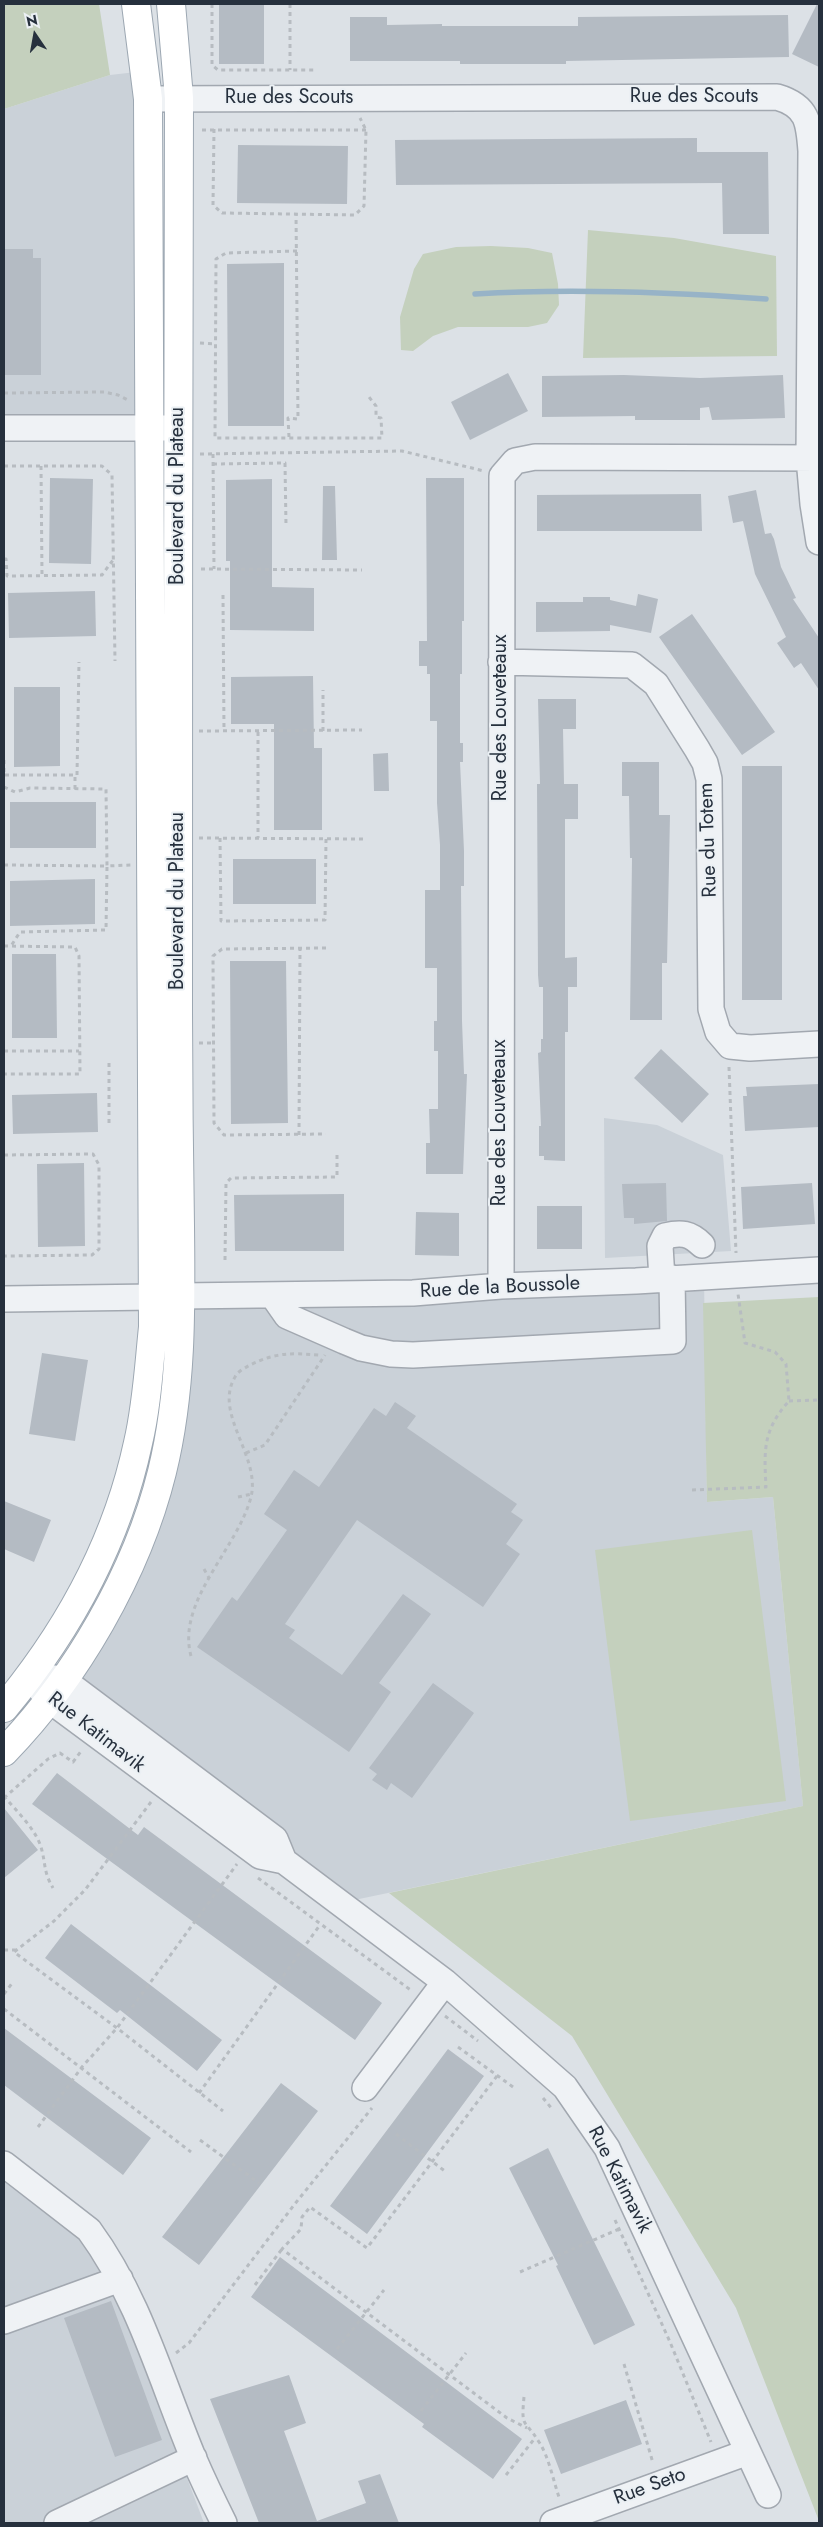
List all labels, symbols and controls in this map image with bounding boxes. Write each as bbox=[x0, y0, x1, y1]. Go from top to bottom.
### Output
text: N bbox=[24, 9, 39, 31]
north arrow bbox=[10, 10, 60, 60]
street label: Rue des Scouts bbox=[630, 85, 758, 109]
street label: Rue des Scouts bbox=[225, 86, 353, 110]
street label: Boulevard du Plateau bbox=[166, 407, 190, 585]
street label: Rue des Louveteaux bbox=[489, 635, 513, 801]
street label: Rue du Totem bbox=[695, 782, 723, 898]
street label: Boulevard du Plateau bbox=[166, 812, 190, 990]
street label: Rue des Louveteaux bbox=[488, 1040, 512, 1206]
street label: Rue de la Boussole bbox=[419, 1272, 581, 1304]
street label: Rue Katimavik bbox=[43, 1688, 149, 1778]
street label: Rue Katimavik bbox=[582, 2122, 656, 2238]
street label: Rue Seto bbox=[611, 2463, 689, 2511]

